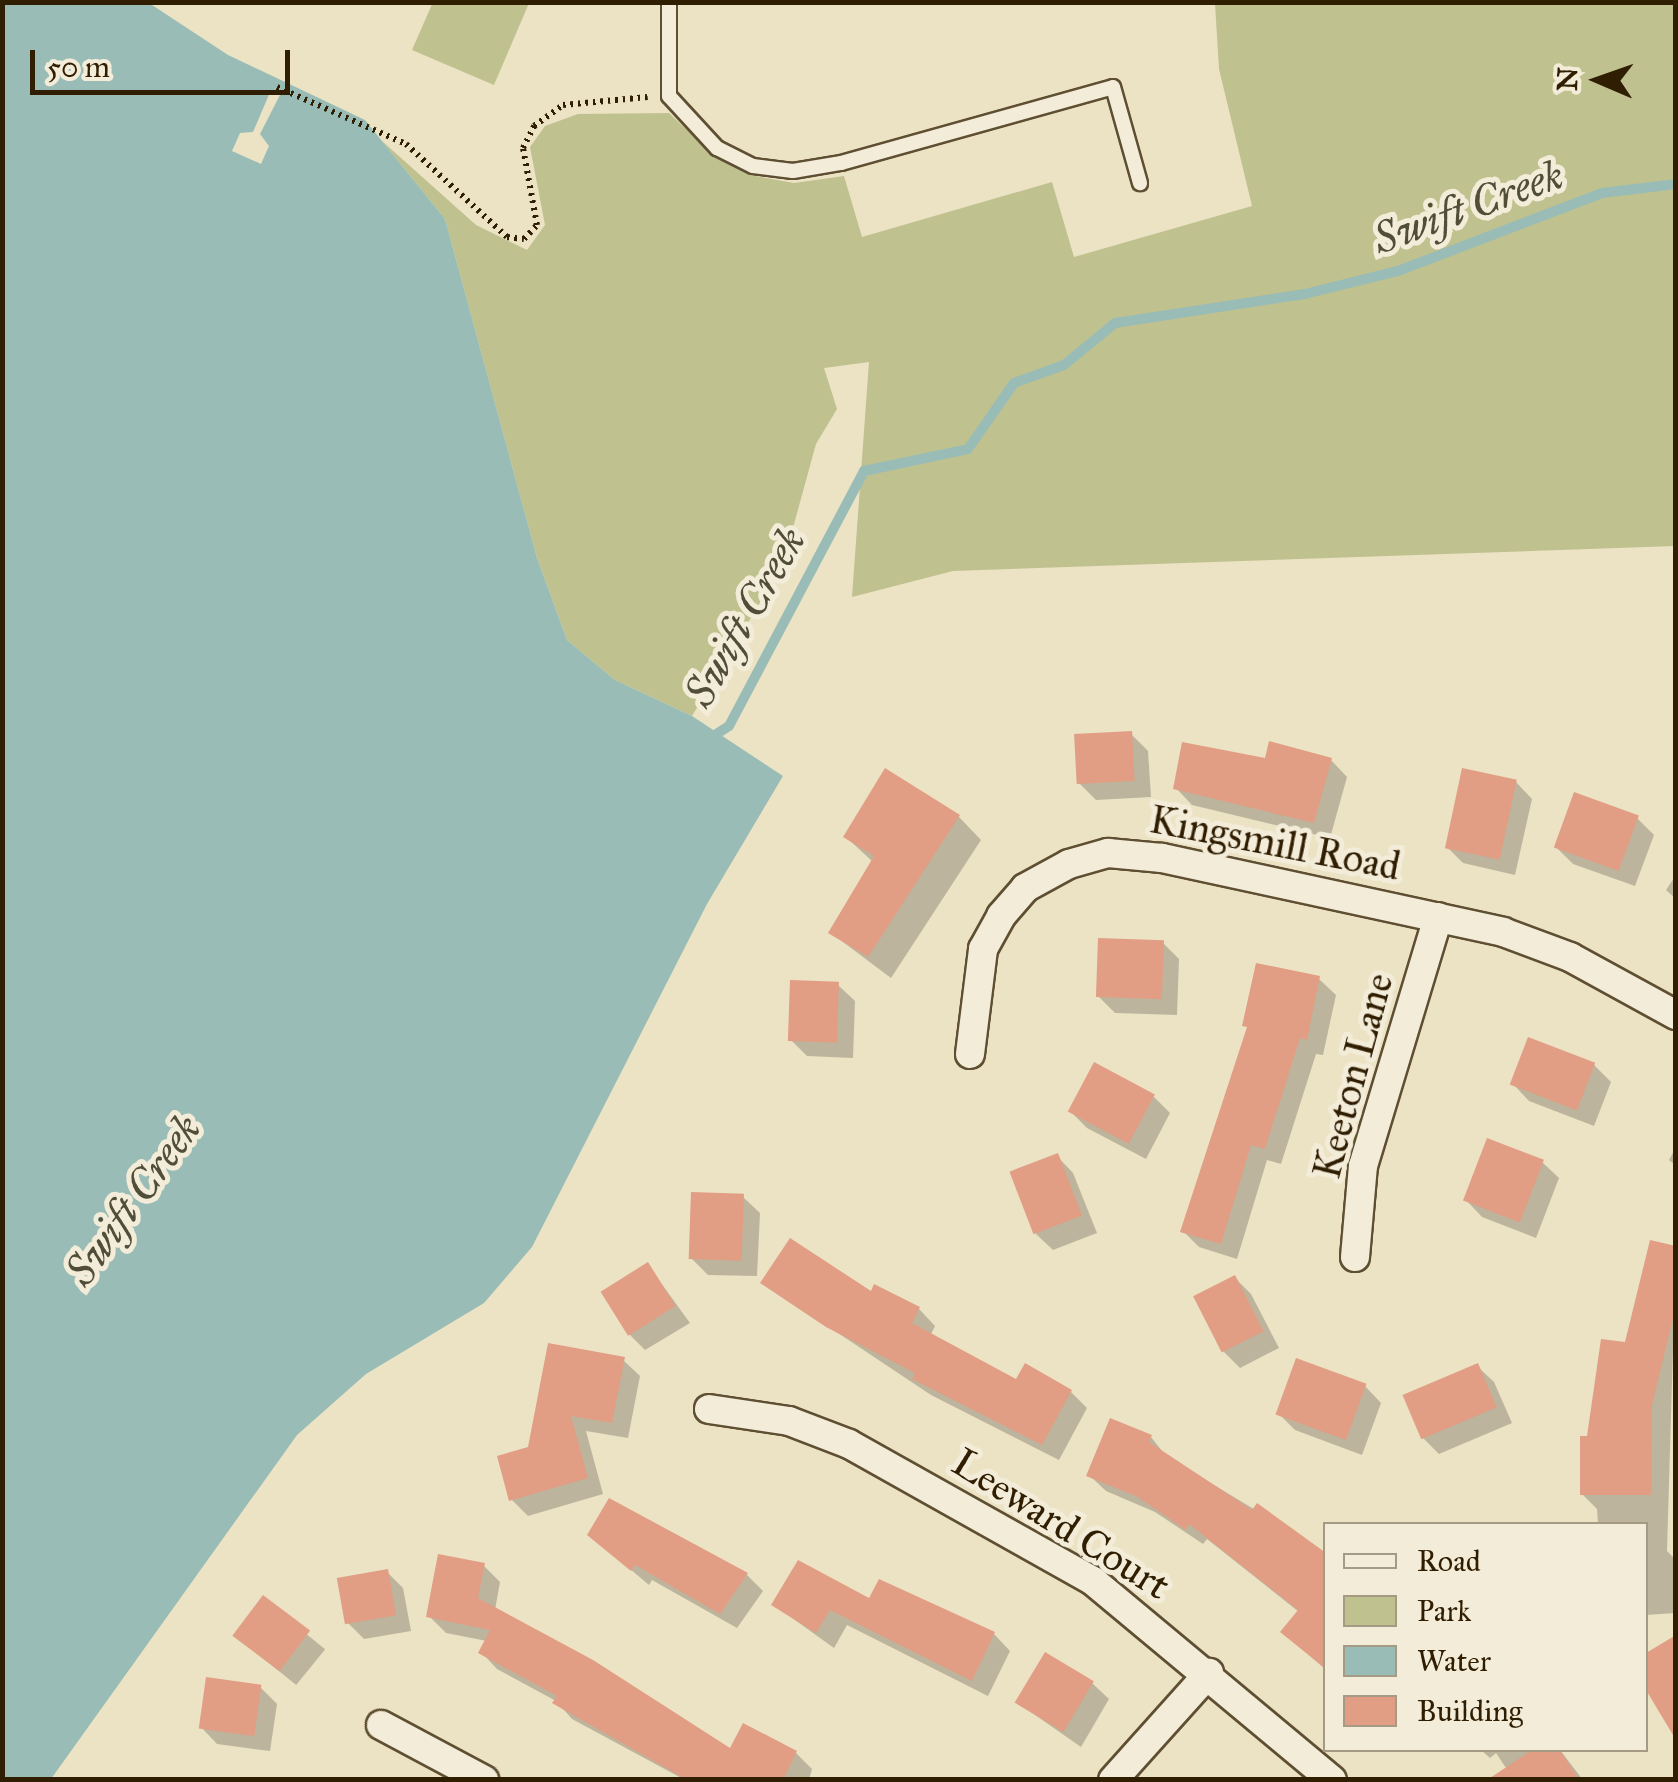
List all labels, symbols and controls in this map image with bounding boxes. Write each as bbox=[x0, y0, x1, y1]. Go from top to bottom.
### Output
scale bar bbox=[35, 30, 295, 92]
north arrow bbox=[1548, 30, 1648, 130]
text: 50 m bbox=[47, 49, 110, 85]
text: N bbox=[1550, 66, 1585, 91]
water label: Swift Creek bbox=[1366, 149, 1570, 265]
water label: Swift Creek bbox=[674, 518, 816, 716]
street label: Kingsmill Road bbox=[1146, 795, 1404, 891]
street label: Keeton Lane bbox=[1303, 968, 1403, 1184]
water label: Swift Creek bbox=[54, 1105, 212, 1295]
street label: Leeward Court bbox=[943, 1438, 1179, 1610]
legend bbox=[1323, 1522, 1648, 1752]
text: Road bbox=[1417, 1543, 1481, 1579]
text: Park bbox=[1417, 1593, 1471, 1629]
text: Water bbox=[1417, 1643, 1491, 1679]
text: Building bbox=[1417, 1693, 1523, 1729]

